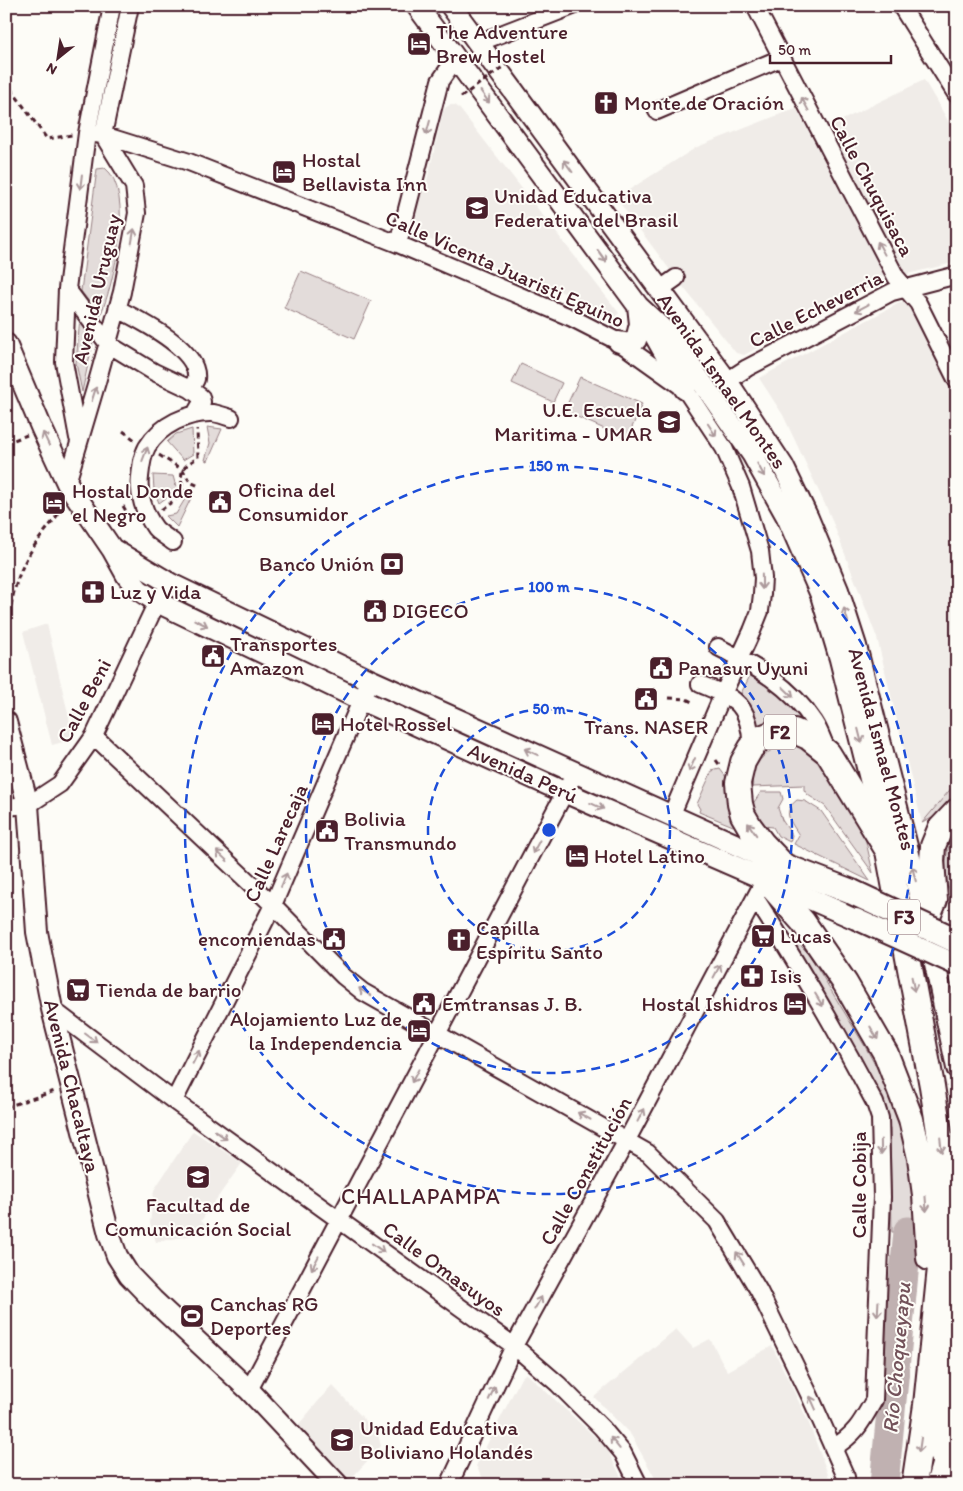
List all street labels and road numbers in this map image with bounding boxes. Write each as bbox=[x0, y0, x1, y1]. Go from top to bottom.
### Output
street label: Calle Chuquisaca bbox=[825, 111, 920, 261]
street label: Calle Vicenta Juaristi Eguino bbox=[382, 204, 629, 333]
street label: Avenida Uruguay bbox=[67, 211, 126, 366]
street label: Calle Echeverria bbox=[745, 264, 887, 353]
street label: Avenida Ismael Montes bbox=[652, 288, 792, 473]
street label: Avenida Ismael Montes bbox=[843, 645, 922, 853]
street label: Calle Beni bbox=[51, 654, 116, 747]
road number: F2 bbox=[764, 714, 796, 750]
street label: Avenida Perú bbox=[464, 737, 582, 808]
street label: Calle Larecaja bbox=[238, 780, 313, 906]
road number: F3 bbox=[888, 900, 920, 934]
street label: Avenida Chacaltaya bbox=[39, 997, 106, 1175]
street label: Calle Constitución bbox=[534, 1092, 637, 1249]
street label: Calle Cobija bbox=[846, 1131, 871, 1239]
street label: Calle Omasuyos bbox=[378, 1216, 511, 1322]

